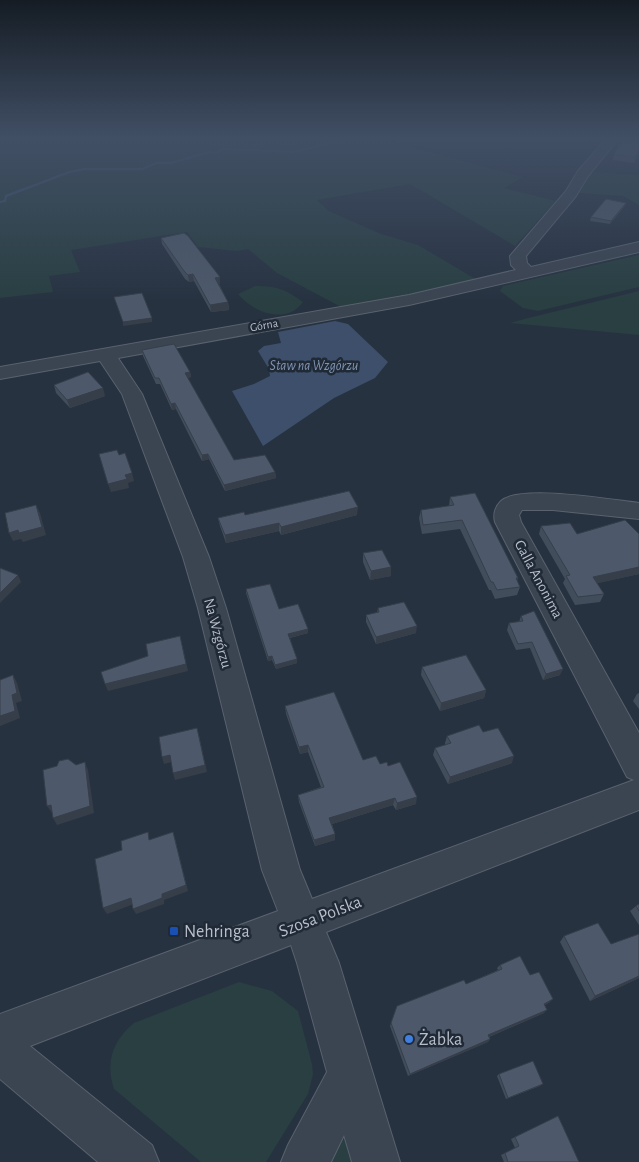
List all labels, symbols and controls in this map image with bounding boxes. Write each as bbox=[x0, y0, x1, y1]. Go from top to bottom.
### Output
street label: Górna bbox=[249, 317, 279, 333]
water label: Staw na Wzgórzu bbox=[270, 359, 358, 373]
street label: Galla Anonima bbox=[512, 538, 565, 621]
street label: Na Wzgórzu bbox=[201, 597, 234, 670]
street label: Szosa Polska bbox=[276, 893, 364, 941]
place label: Nehringa bbox=[184, 923, 250, 941]
marker: Nehringa bbox=[168, 925, 180, 937]
place label: Żabka bbox=[419, 1029, 462, 1049]
marker: Żabka bbox=[403, 1033, 415, 1045]

